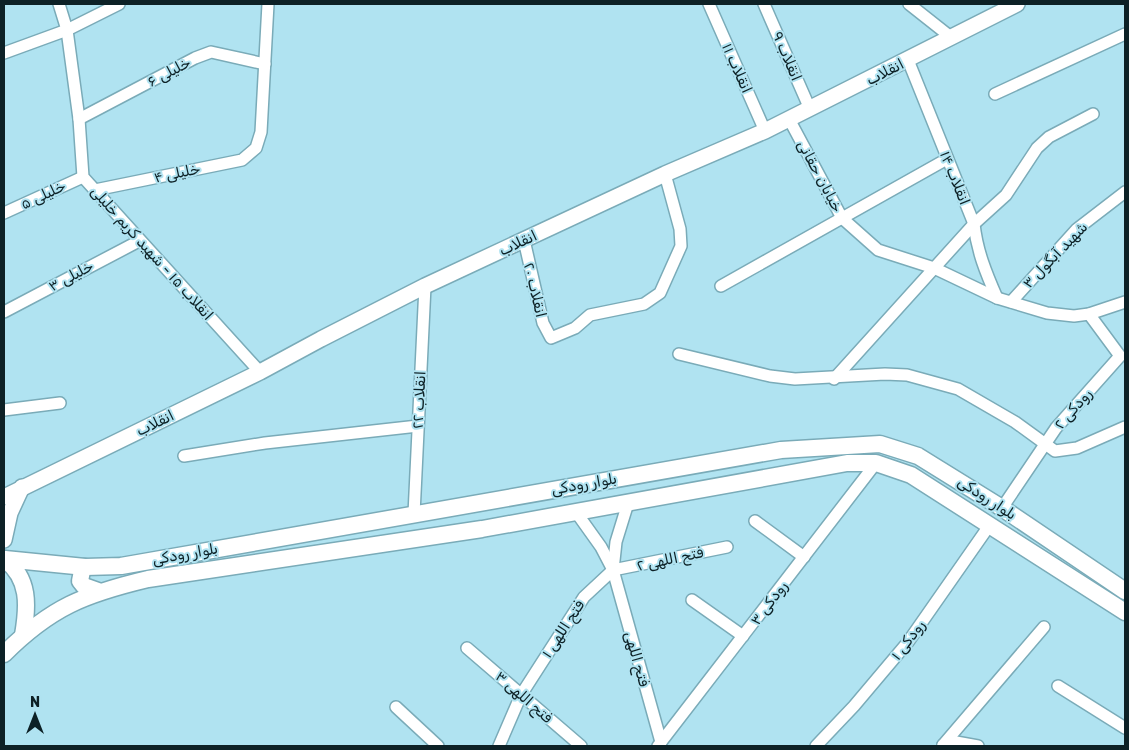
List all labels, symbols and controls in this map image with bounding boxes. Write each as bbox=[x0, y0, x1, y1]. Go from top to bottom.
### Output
street label: انقلاب ۹ bbox=[769, 28, 805, 84]
street label: انقلاب ۱۱ bbox=[718, 40, 756, 96]
street label: خلیلی ۶ bbox=[144, 53, 194, 91]
street label: انقلاب bbox=[863, 55, 907, 89]
street label: خیابان حقانی bbox=[793, 137, 847, 215]
street label: انقلاب ۱۴ bbox=[936, 148, 974, 208]
street label: خلیلی ۴ bbox=[152, 159, 202, 187]
street label: خلیلی ۵ bbox=[18, 177, 68, 213]
street label: انقلاب ۱۵ - شهید کریم خلیلی bbox=[86, 182, 217, 325]
street label: شهید آبگول ۳ bbox=[1019, 218, 1091, 292]
street label: انقلاب bbox=[496, 226, 540, 260]
street label: خلیلی ۳ bbox=[46, 257, 96, 295]
street label: انقلاب ۲۰ bbox=[520, 261, 550, 319]
street label: انقلاب ۲۲ bbox=[408, 370, 430, 430]
street label: رودکی ۲ bbox=[1050, 385, 1096, 434]
street label: انقلاب bbox=[133, 406, 177, 440]
street label: بلوار رودکی bbox=[550, 469, 618, 500]
street label: بلوار رودکی bbox=[954, 472, 1020, 524]
street label: بلوار رودکی bbox=[151, 539, 219, 570]
street label: فتح اللهی ۲ bbox=[635, 543, 705, 577]
street label: رودکی ۳ bbox=[747, 577, 792, 629]
street label: فتح اللهی ۱ bbox=[538, 597, 590, 662]
street label: رودکی ۱ bbox=[887, 616, 930, 664]
street label: فتح اللهی bbox=[619, 629, 653, 689]
street label: فتح اللهی ۳ bbox=[490, 667, 556, 728]
north arrow bbox=[10, 690, 60, 740]
text: N bbox=[30, 694, 40, 711]

